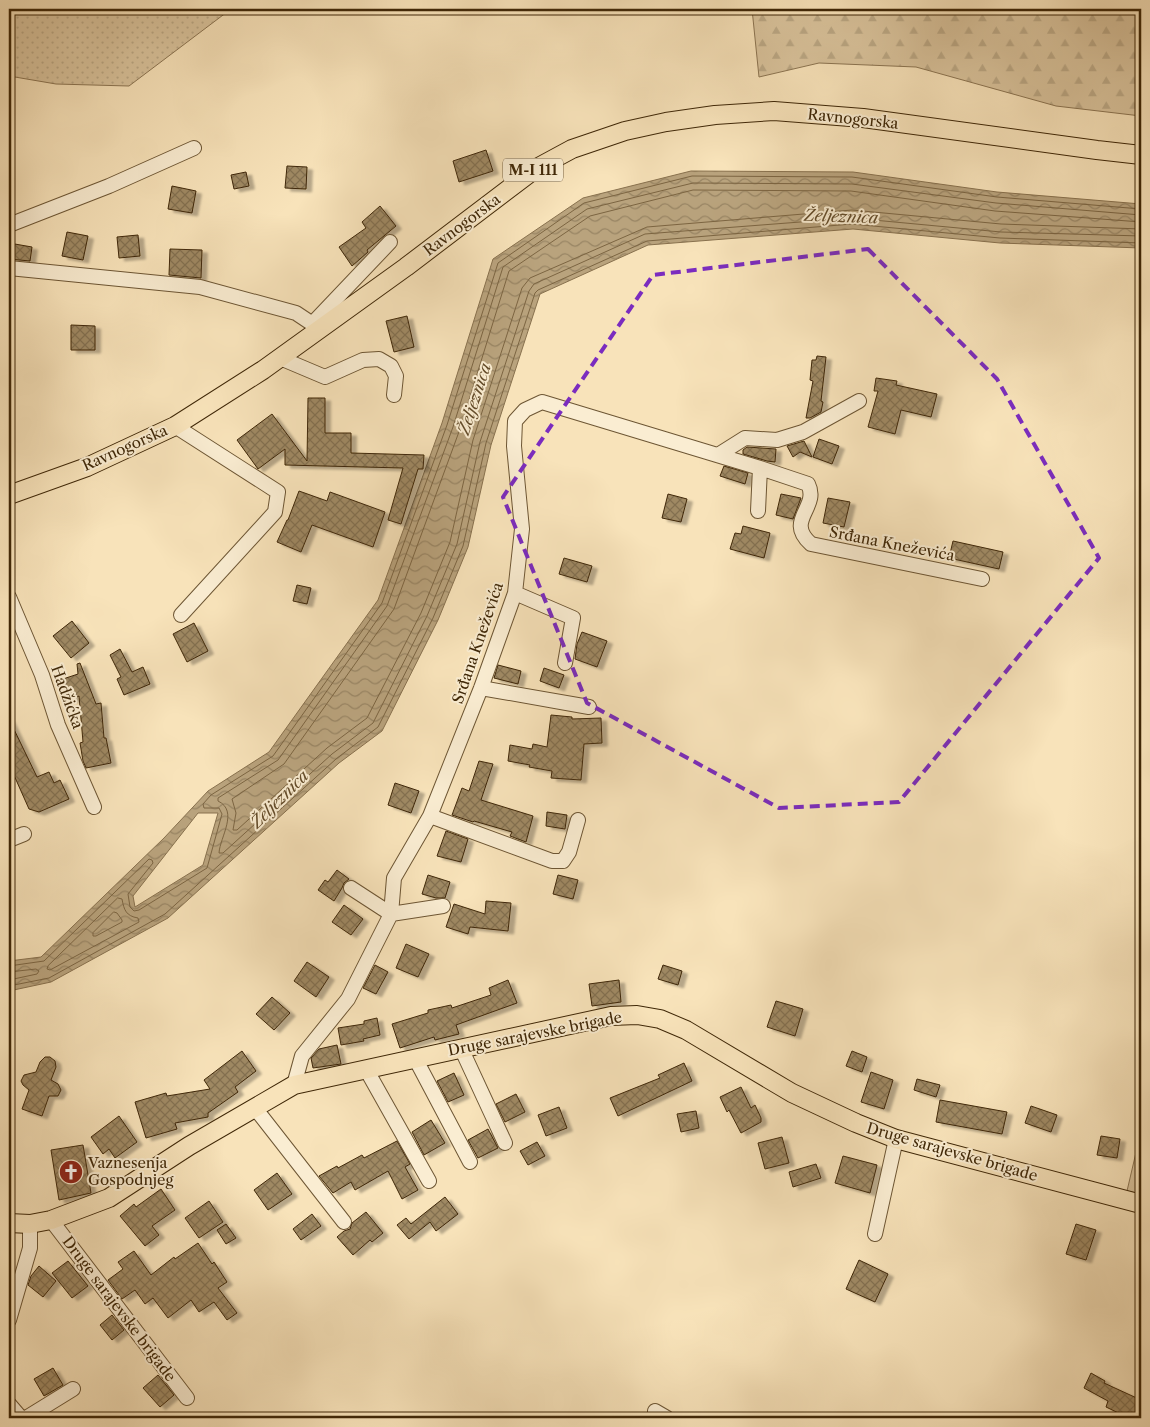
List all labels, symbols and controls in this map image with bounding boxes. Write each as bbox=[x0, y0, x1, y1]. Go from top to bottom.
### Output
street label: Ravnogorska bbox=[807, 104, 900, 133]
road number: M-I 111 bbox=[503, 158, 563, 182]
street label: Ravnogorska bbox=[420, 189, 504, 260]
water label: Željeznica bbox=[802, 205, 879, 227]
water label: Željeznica bbox=[453, 360, 495, 438]
street label: Ravnogorska bbox=[79, 420, 170, 475]
street label: Srđana Kneževića bbox=[828, 522, 956, 565]
street label: Srđana Kneževića bbox=[448, 580, 507, 706]
street label: Hadžićka bbox=[47, 662, 88, 731]
water label: Željeznica bbox=[245, 765, 313, 833]
street label: Druge sarajevske brigade bbox=[446, 1007, 624, 1060]
street label: Druge sarajevske brigade bbox=[864, 1118, 1040, 1185]
place label: Vaznesenja Gospodnjeg bbox=[87, 1153, 173, 1189]
church icon: Vaznesenja Gospodnjeg bbox=[58, 1159, 84, 1185]
street label: Druge sarajevske brigade bbox=[59, 1232, 180, 1385]

